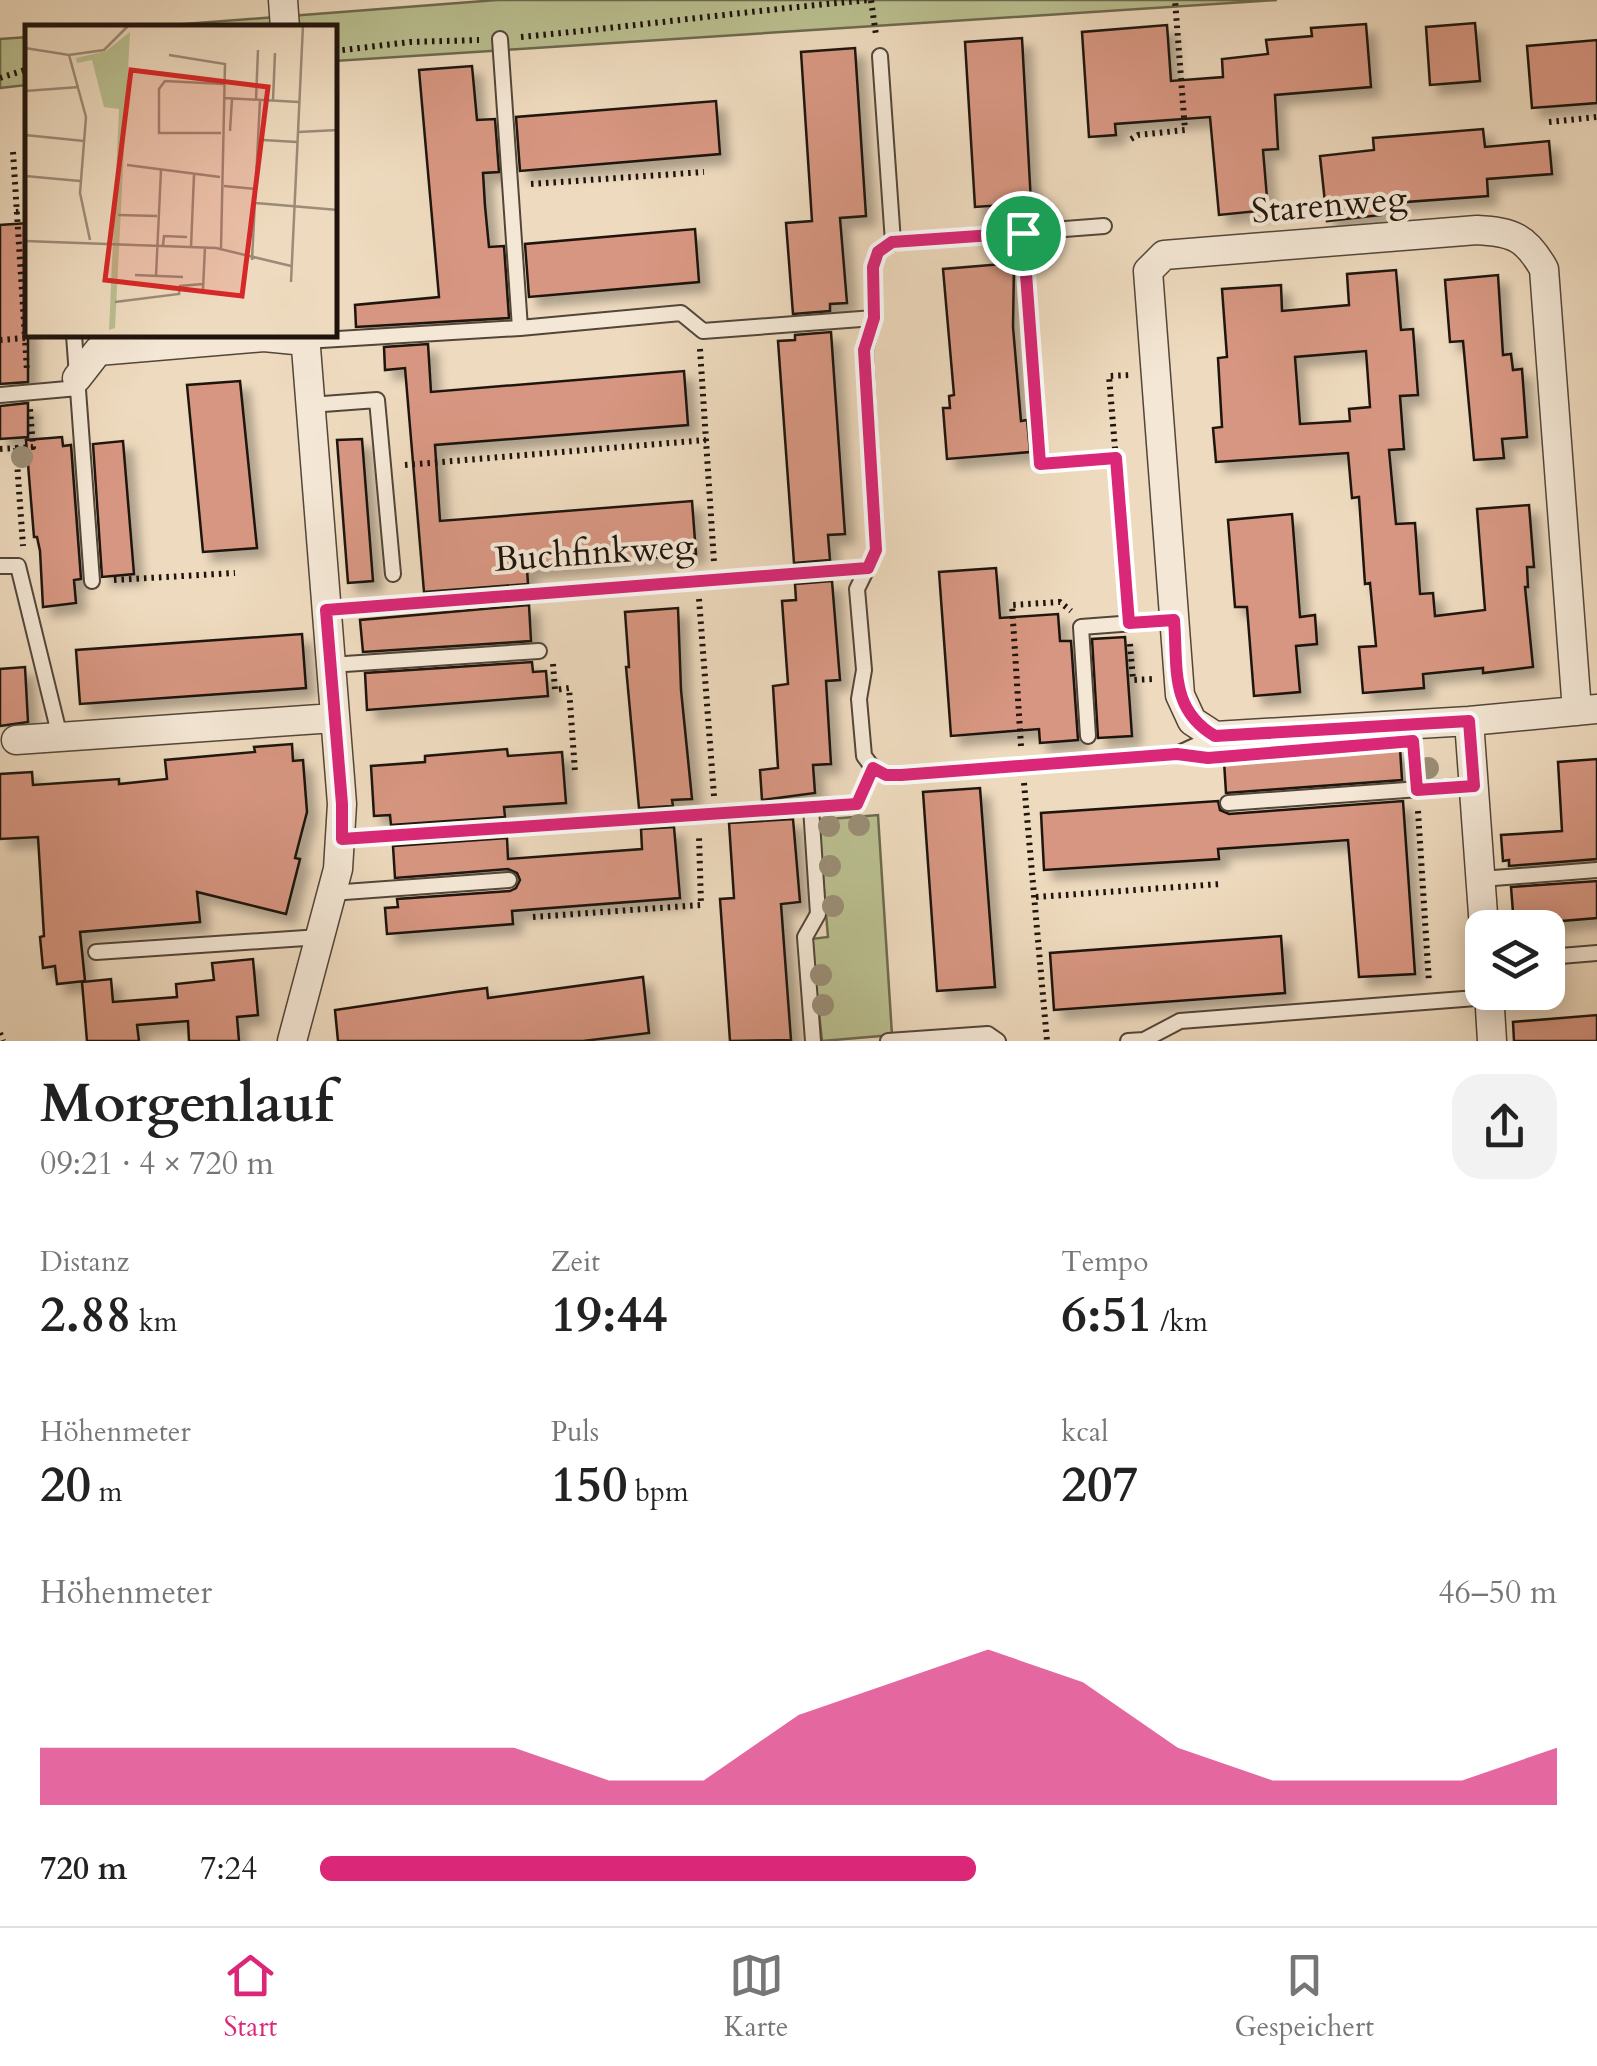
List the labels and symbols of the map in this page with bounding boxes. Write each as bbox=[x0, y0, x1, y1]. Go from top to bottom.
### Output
inset map bbox=[25, 25, 338, 338]
street label: Starenweg bbox=[1249, 174, 1409, 236]
pin bbox=[981, 191, 1066, 276]
street label: Buchfinkweg bbox=[493, 522, 696, 584]

